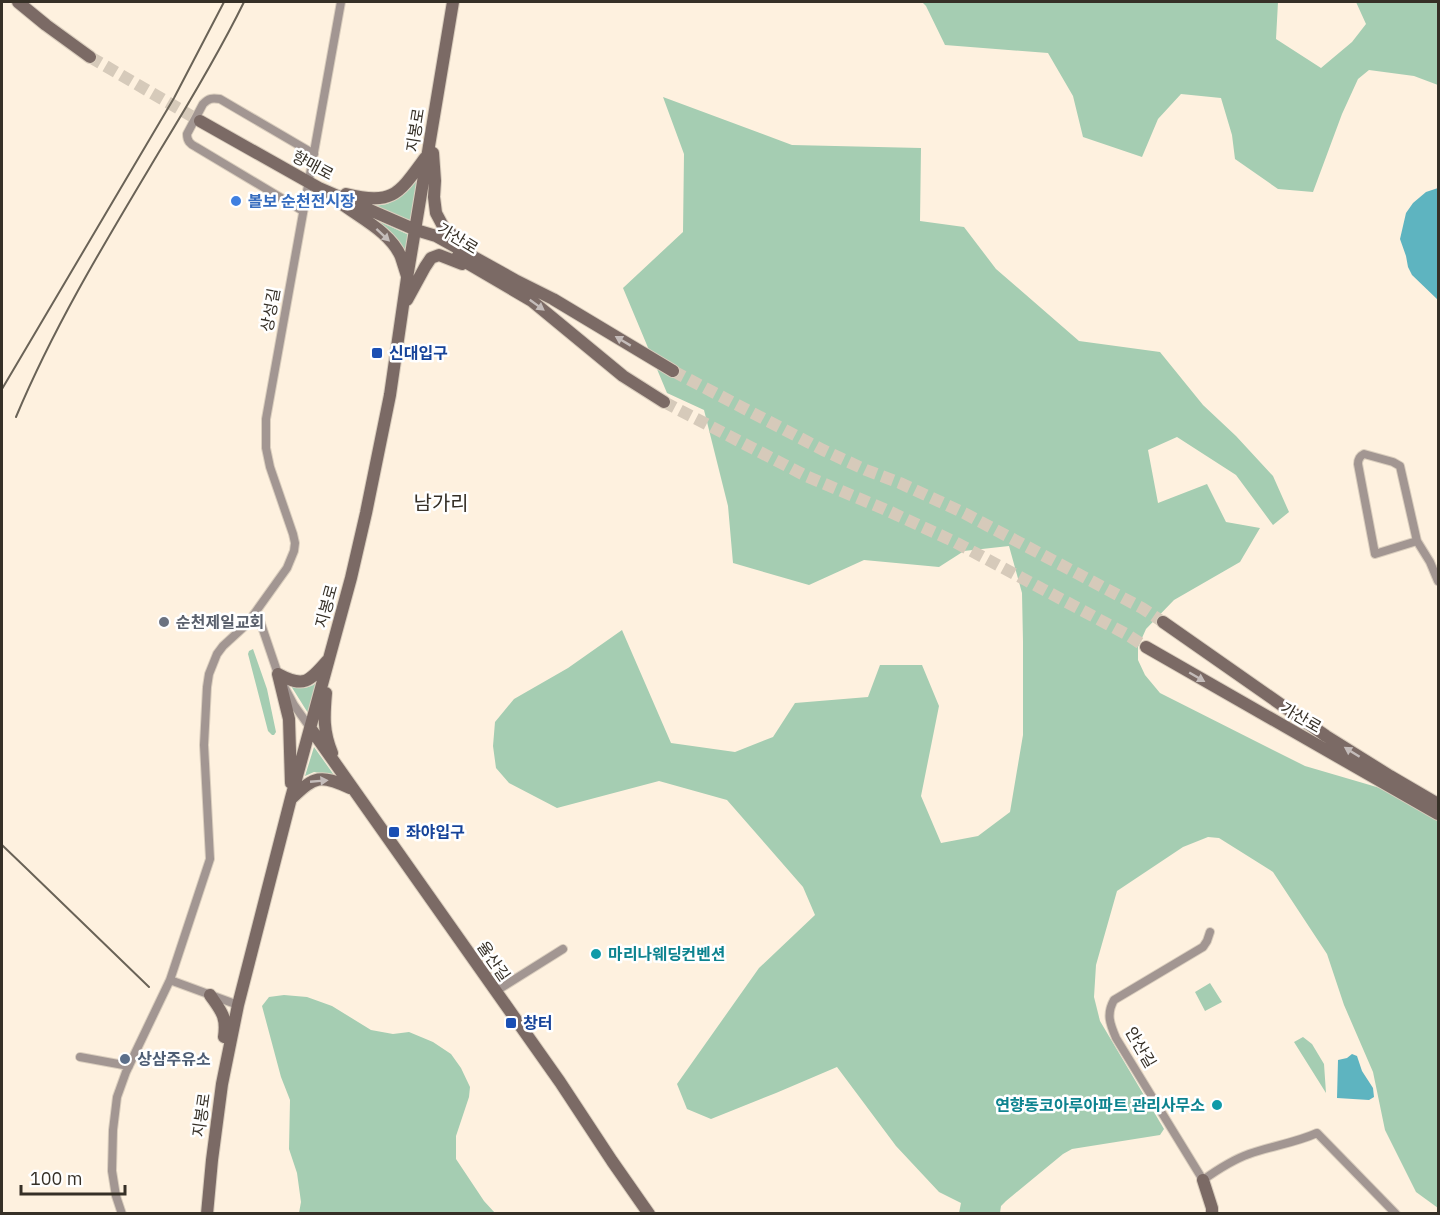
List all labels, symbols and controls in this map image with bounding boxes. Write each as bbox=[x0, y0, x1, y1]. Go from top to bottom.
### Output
street label: 지봉로 bbox=[402, 106, 428, 153]
street label: 향매로 bbox=[289, 146, 337, 184]
place label: 볼보 순천전시장 bbox=[248, 191, 355, 211]
marker: 볼보 순천전시장 bbox=[229, 194, 243, 208]
street label: 가산로 bbox=[434, 218, 482, 258]
one-way arrow bbox=[375, 228, 390, 241]
street label: 상성길 bbox=[256, 287, 284, 333]
one-way arrow bbox=[528, 299, 544, 311]
one-way arrow bbox=[615, 336, 631, 347]
place label: 신대입구 bbox=[389, 343, 448, 363]
marker: 신대입구 bbox=[370, 346, 384, 360]
district label: 남가리 bbox=[413, 489, 469, 516]
street label: 지봉로 bbox=[311, 582, 341, 630]
place label: 순천제일교회 bbox=[176, 612, 264, 632]
marker: 순천제일교회 bbox=[157, 615, 171, 629]
one-way arrow bbox=[1189, 672, 1206, 682]
street label: 가산로 bbox=[1277, 697, 1325, 737]
one-way arrow bbox=[1344, 747, 1360, 758]
one-way arrow bbox=[309, 776, 328, 786]
place label: 좌야입구 bbox=[406, 822, 465, 842]
marker: 좌야입구 bbox=[387, 825, 401, 839]
street label: 율산길 bbox=[473, 937, 515, 985]
place label: 마리나웨딩컨벤션 bbox=[608, 944, 726, 964]
marker: 마리나웨딩컨벤션 bbox=[589, 947, 603, 961]
place label: 창터 bbox=[523, 1013, 552, 1033]
marker: 창터 bbox=[504, 1016, 518, 1030]
street label: 안산길 bbox=[1121, 1023, 1161, 1071]
place label: 상삼주유소 bbox=[137, 1049, 211, 1069]
marker: 상삼주유소 bbox=[118, 1052, 132, 1066]
street label: 지봉로 bbox=[188, 1091, 214, 1138]
place label: 연향동코아루아파트 관리사무소 bbox=[995, 1095, 1205, 1115]
marker: 연향동코아루아파트 관리사무소 bbox=[1210, 1098, 1224, 1112]
scale bar bbox=[21, 1158, 124, 1196]
text: 100 m bbox=[30, 1167, 82, 1190]

